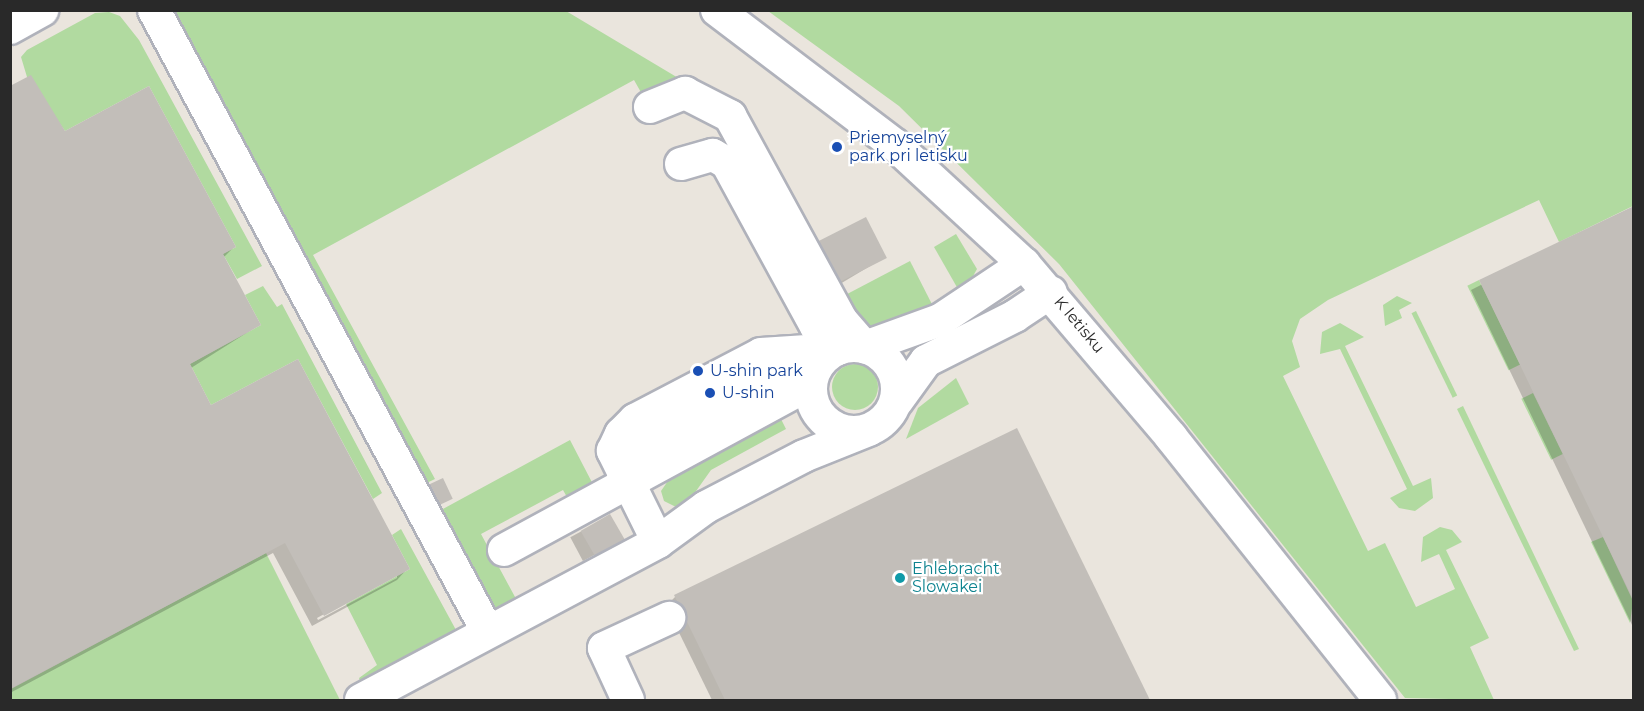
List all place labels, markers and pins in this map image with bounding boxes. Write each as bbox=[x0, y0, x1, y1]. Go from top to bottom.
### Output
place label: Priemyselný park pri letisku bbox=[849, 128, 968, 166]
marker: Priemyselný park pri letisku bbox=[830, 140, 844, 154]
place label: U-shin park bbox=[710, 361, 803, 381]
marker: U-shin park bbox=[691, 364, 705, 378]
place label: U-shin bbox=[722, 383, 775, 403]
marker: U-shin bbox=[703, 386, 717, 400]
place label: Ehlebracht Slowakei bbox=[912, 559, 1000, 597]
marker: Ehlebracht Slowakei bbox=[893, 571, 907, 585]

